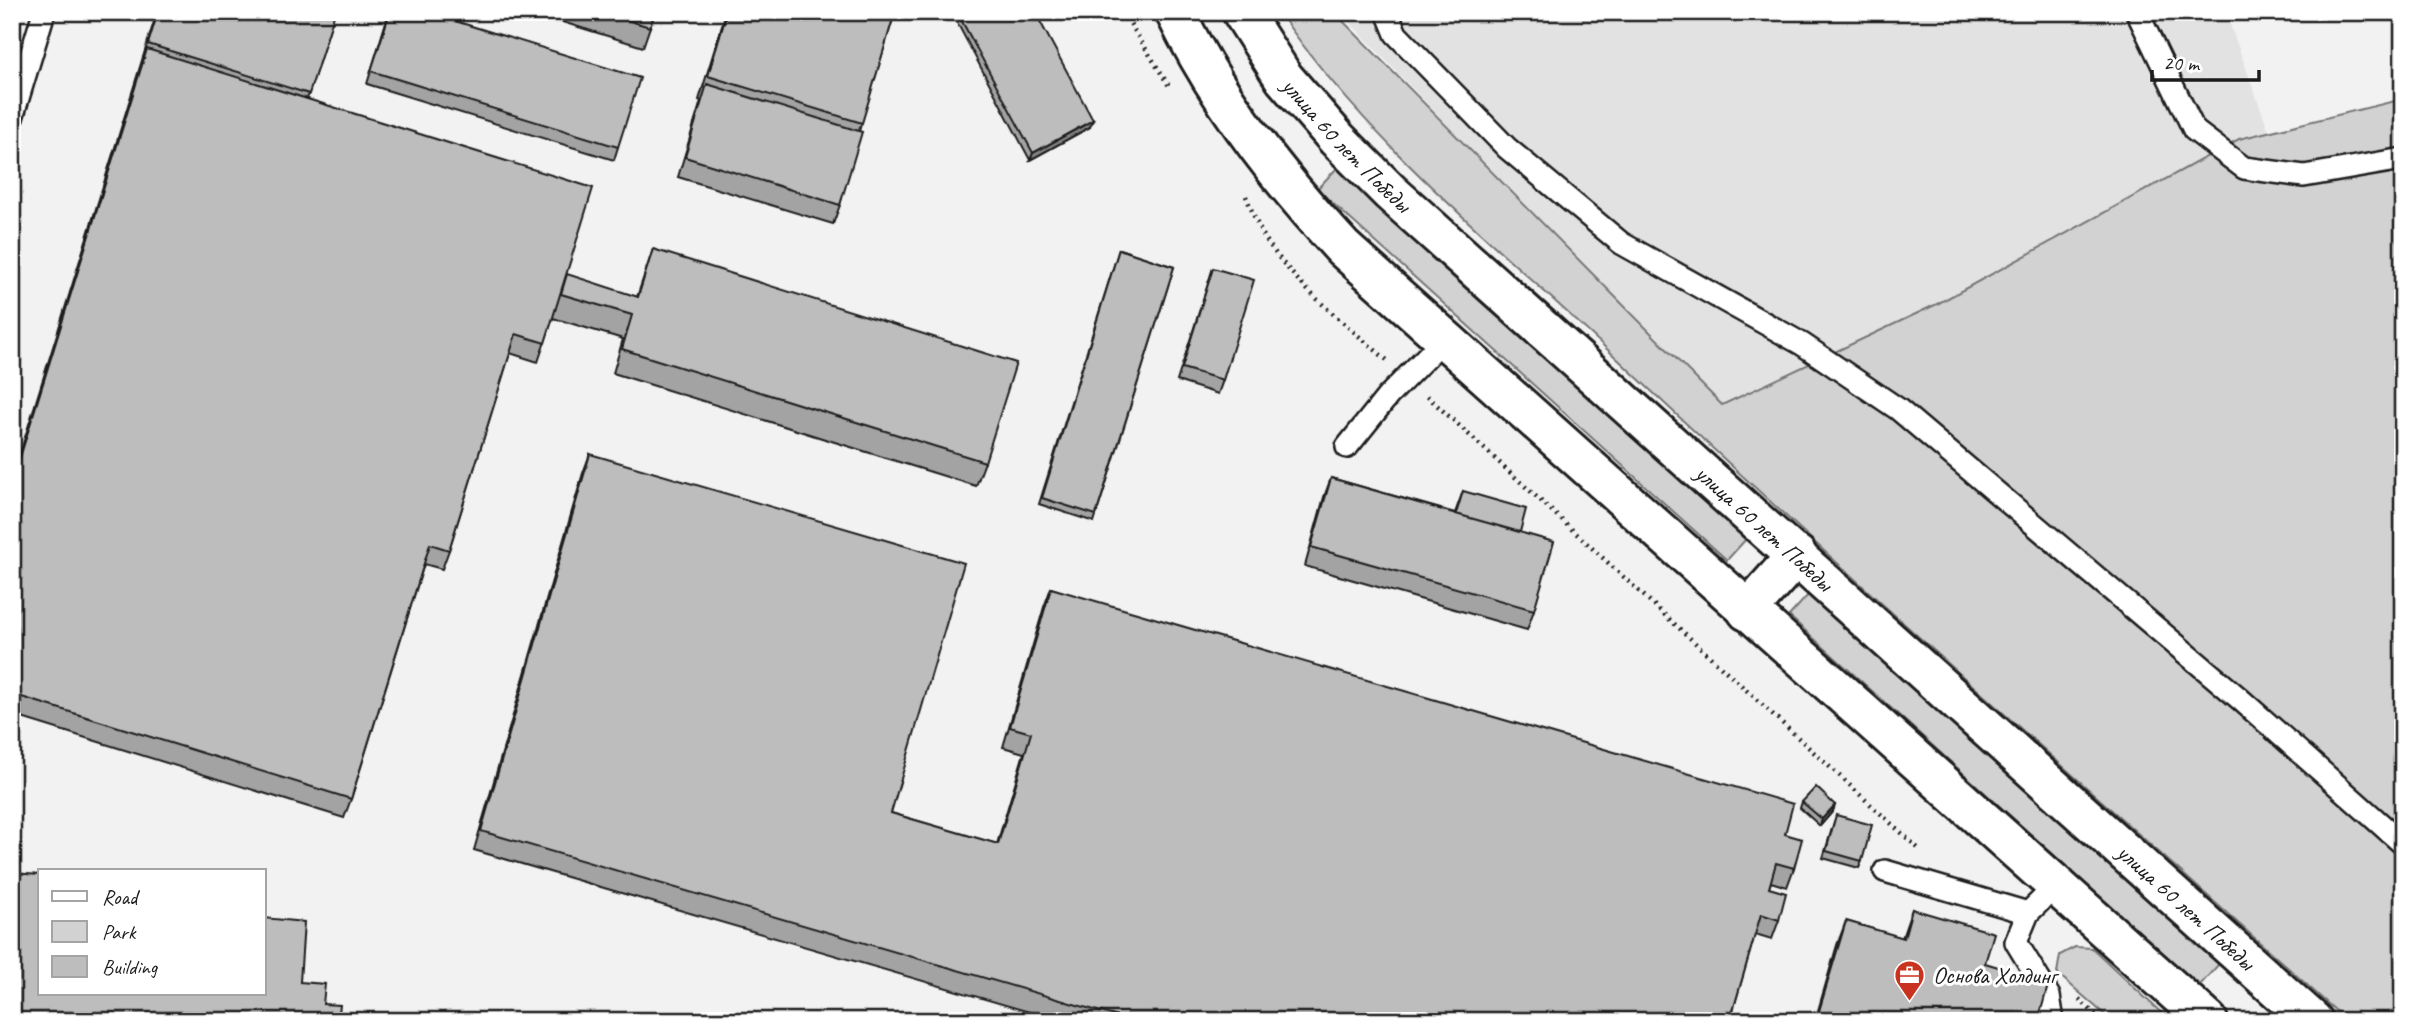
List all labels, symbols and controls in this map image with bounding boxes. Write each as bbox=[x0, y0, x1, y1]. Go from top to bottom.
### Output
scale bar bbox=[2152, 38, 2259, 82]
text: 20 m bbox=[2163, 50, 2201, 76]
street label: улица 60 лет Победы bbox=[1274, 70, 1419, 220]
street label: улица 60 лет Победы bbox=[1688, 457, 1841, 599]
street label: улица 60 лет Победы bbox=[2109, 836, 2263, 978]
legend bbox=[38, 869, 266, 995]
text: Road bbox=[102, 884, 141, 910]
text: Park bbox=[102, 919, 137, 945]
text: Building bbox=[102, 954, 159, 980]
office icon: Основа Холдинг bbox=[1893, 958, 1927, 1002]
place label: Основа Холдинг bbox=[1933, 960, 2060, 990]

